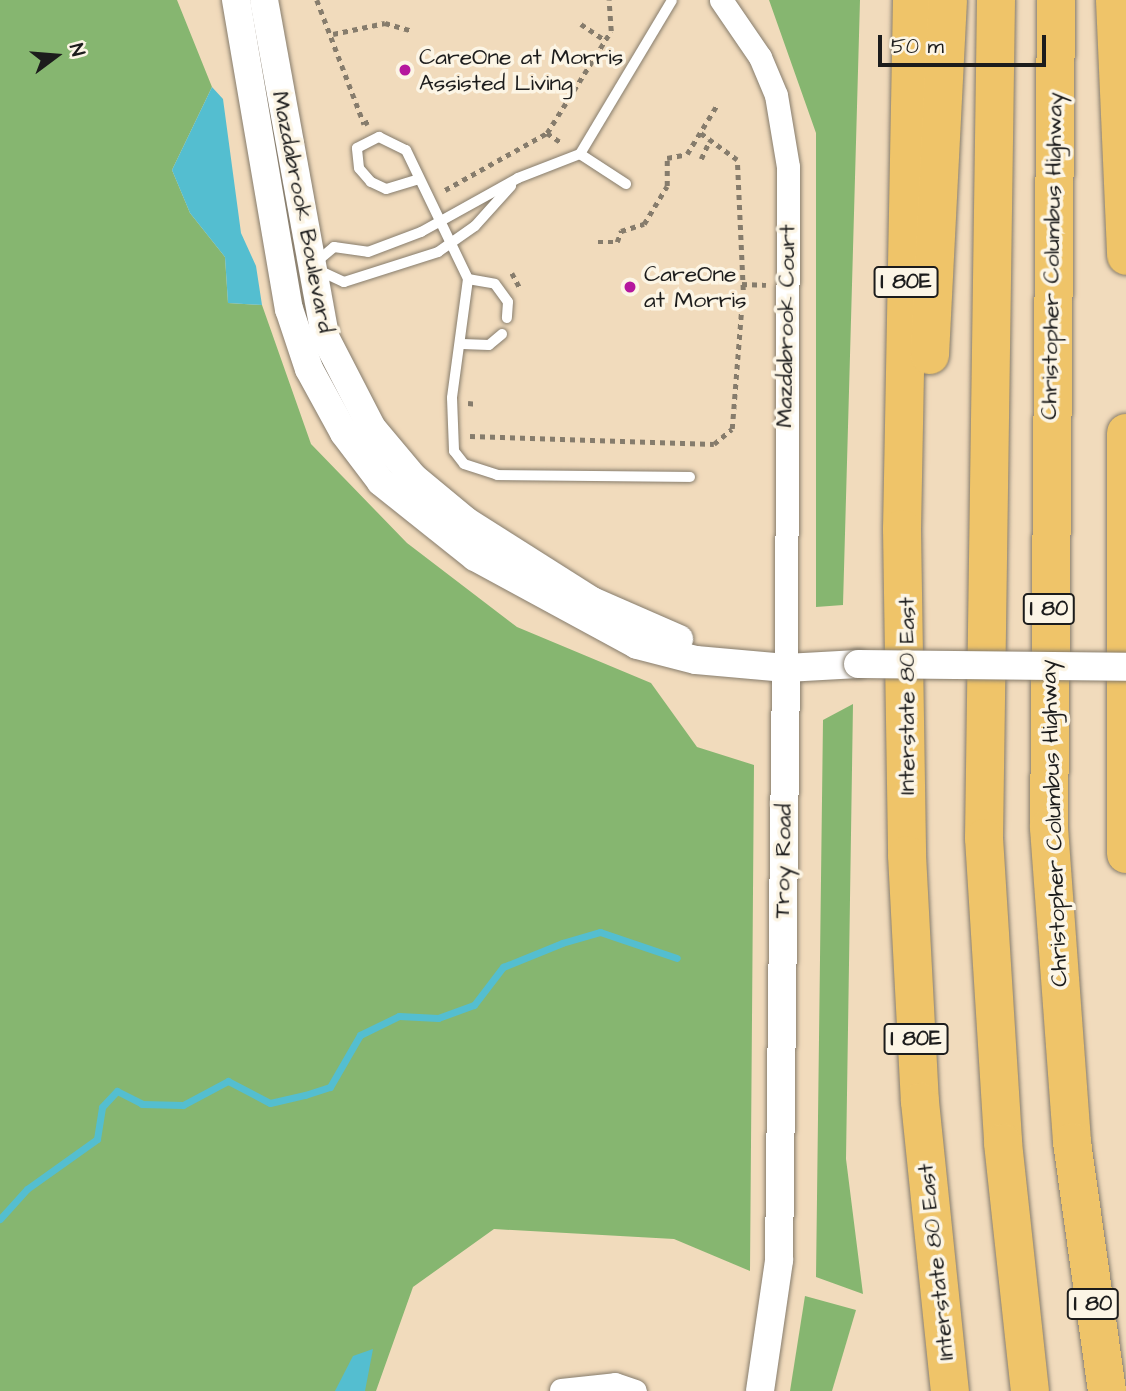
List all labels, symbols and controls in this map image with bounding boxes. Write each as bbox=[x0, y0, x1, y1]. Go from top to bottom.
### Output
north arrow bbox=[21, 21, 91, 91]
scale bar bbox=[881, 21, 1049, 65]
text: 50 m bbox=[891, 32, 944, 61]
text: N bbox=[62, 41, 91, 60]
place label: CareOne at Morris Assisted Living bbox=[419, 43, 623, 97]
marker: CareOne at Morris Assisted Living bbox=[397, 62, 413, 78]
street label: Mazdabrook Boulevard bbox=[266, 89, 340, 335]
street label: Christopher Columbus Highway bbox=[1035, 92, 1069, 420]
street label: Mazdabrook Court bbox=[770, 224, 802, 428]
place label: CareOne at Morris bbox=[644, 260, 747, 314]
road number: I 80E bbox=[873, 264, 939, 300]
marker: CareOne at Morris bbox=[622, 279, 638, 295]
road number: I 80 bbox=[1023, 592, 1075, 626]
street label: Interstate 80 East bbox=[893, 597, 921, 795]
street label: Christopher Columbus Highway bbox=[1034, 659, 1074, 987]
street label: Troy Road bbox=[768, 803, 798, 919]
road number: I 80E bbox=[883, 1021, 949, 1056]
street label: Interstate 80 East bbox=[912, 1162, 960, 1362]
road number: I 80 bbox=[1067, 1286, 1119, 1322]

